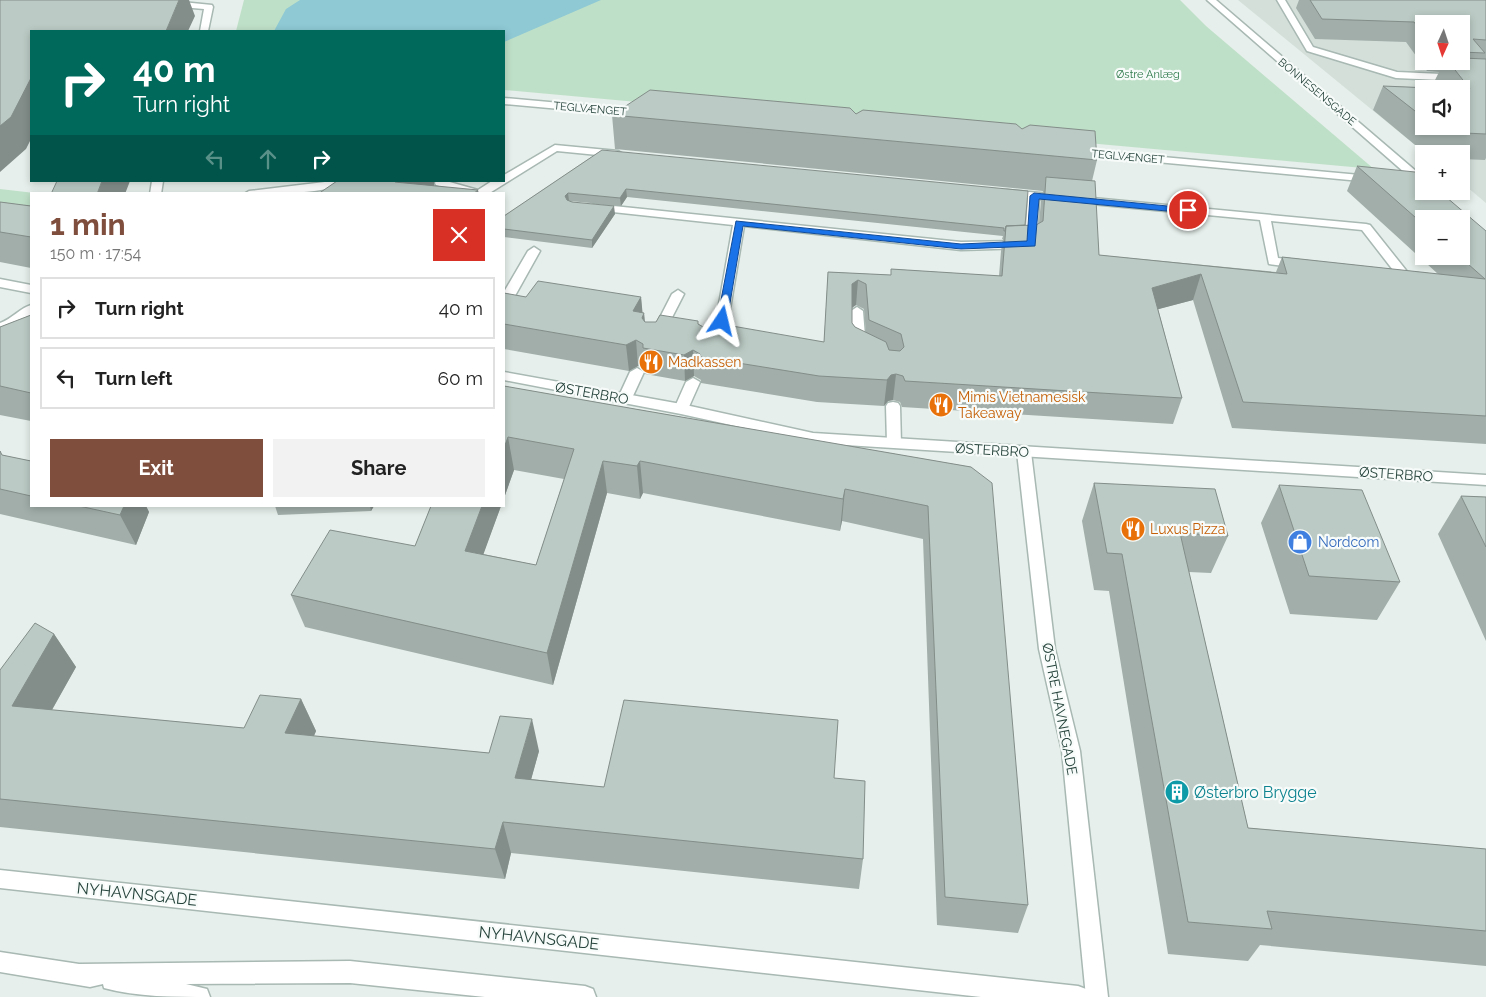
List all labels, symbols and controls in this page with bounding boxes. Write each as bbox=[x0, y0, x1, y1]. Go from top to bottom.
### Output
north arrow bbox=[1415, 15, 1470, 70]
map controls bbox=[1415, 15, 1470, 265]
text: 40 m bbox=[133, 49, 215, 90]
icon: right bbox=[50, 50, 115, 115]
street label: BONNESENSGADE bbox=[1275, 56, 1359, 129]
park label: Østre Anlæg bbox=[1116, 68, 1180, 81]
button: sound bbox=[1415, 80, 1470, 135]
text: Turn right bbox=[133, 91, 230, 117]
street label: TEGLVÆNGET bbox=[553, 99, 627, 119]
icon: left bbox=[201, 145, 229, 173]
icon: ahead bbox=[254, 145, 282, 173]
icon: right bbox=[307, 145, 335, 173]
button: + bbox=[1415, 145, 1470, 200]
street label: TEGLVÆNGET bbox=[1091, 147, 1165, 167]
pin bbox=[1167, 189, 1209, 231]
icon: arrive bbox=[1174, 196, 1202, 224]
text: 1 min bbox=[50, 207, 126, 242]
button: close bbox=[433, 209, 485, 261]
button: − bbox=[1415, 210, 1470, 265]
text: 150 m · 17:54 bbox=[50, 244, 141, 263]
icon: right bbox=[52, 294, 80, 322]
position arrow bbox=[695, 294, 747, 346]
text: Turn right bbox=[95, 297, 184, 319]
text: 40 m bbox=[439, 297, 483, 319]
restaurant icon: Madkassen bbox=[638, 349, 664, 375]
place label: Madkassen bbox=[668, 354, 741, 370]
icon: left bbox=[52, 364, 80, 392]
text: Turn left bbox=[95, 367, 172, 389]
text: 60 m bbox=[438, 367, 483, 389]
street label: ØSTERBRO bbox=[554, 379, 630, 407]
place label: Mimis Vietnamesisk Takeaway bbox=[958, 389, 1086, 421]
restaurant icon: Mimis Vietnamesisk Takeaway bbox=[928, 392, 954, 418]
button: Exit bbox=[50, 439, 263, 497]
button: Share bbox=[273, 439, 485, 497]
street label: ØSTERBRO bbox=[955, 440, 1029, 460]
street label: ØSTERBRO bbox=[1358, 463, 1434, 485]
restaurant icon: Luxus Pizza bbox=[1120, 516, 1146, 542]
place label: Luxus Pizza bbox=[1150, 521, 1225, 537]
shop icon: Nordcom bbox=[1287, 529, 1313, 555]
place label: Nordcom bbox=[1318, 534, 1379, 550]
street label: ØSTRE HAVNEGADE bbox=[1039, 642, 1081, 776]
building icon: Østerbro Brygge bbox=[1164, 779, 1190, 805]
place label: Østerbro Brygge bbox=[1194, 783, 1317, 802]
street label: NYHAVNSGADE bbox=[76, 878, 198, 910]
street label: NYHAVNSGADE bbox=[478, 922, 600, 954]

